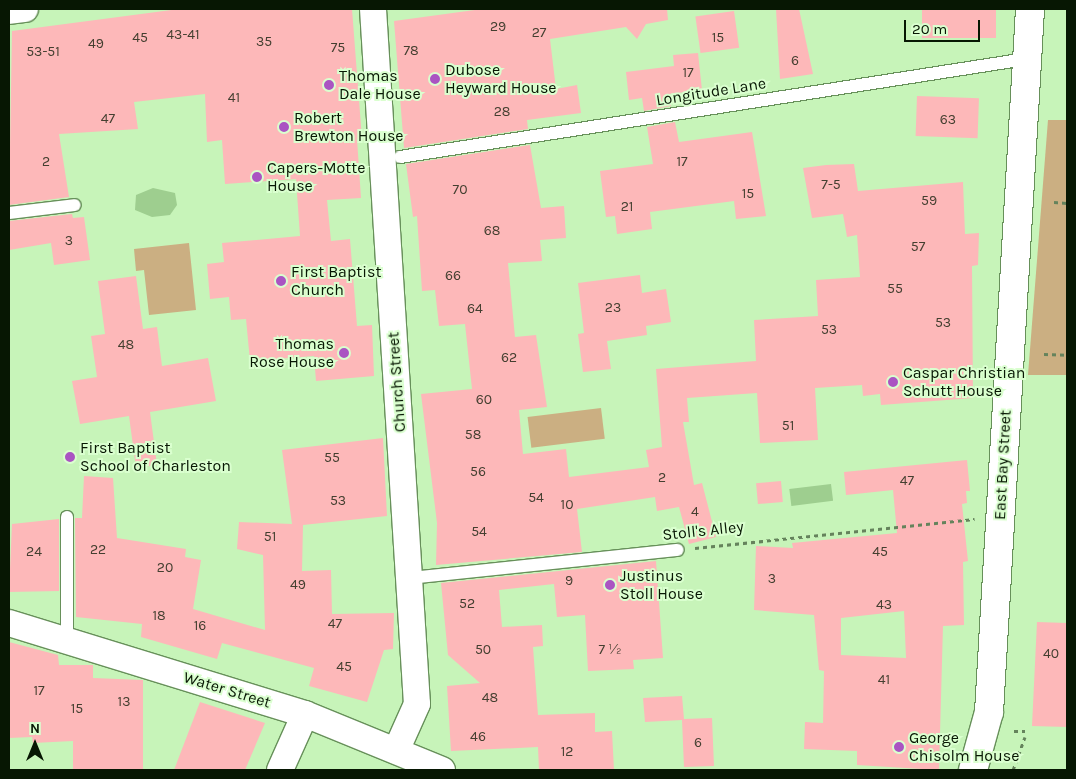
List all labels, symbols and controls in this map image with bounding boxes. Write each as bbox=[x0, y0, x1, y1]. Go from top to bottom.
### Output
scale bar bbox=[906, 10, 982, 42]
house number: 29 bbox=[490, 19, 506, 35]
text: 20 m bbox=[912, 20, 947, 38]
house number: 27 bbox=[532, 25, 546, 41]
house number: 43-41 bbox=[166, 27, 200, 43]
house number: 45 bbox=[132, 30, 148, 46]
house number: 15 bbox=[712, 30, 724, 46]
house number: 35 bbox=[256, 34, 272, 50]
house number: 49 bbox=[88, 36, 104, 52]
house number: 75 bbox=[331, 40, 345, 56]
house number: 78 bbox=[403, 43, 419, 59]
house number: 53-51 bbox=[26, 44, 60, 60]
house number: 6 bbox=[791, 53, 799, 69]
place label: Dubose Heyward House bbox=[445, 60, 557, 98]
house number: 17 bbox=[682, 65, 694, 81]
place label: Thomas Dale House bbox=[339, 66, 421, 104]
marker: Dubose Heyward House bbox=[429, 73, 441, 85]
street label: Longitude Lane bbox=[655, 74, 767, 110]
marker: Thomas Dale House bbox=[323, 79, 335, 91]
house number: 41 bbox=[228, 90, 240, 106]
house number: 28 bbox=[494, 104, 510, 120]
place label: Robert Brewton House bbox=[294, 108, 404, 146]
house number: 47 bbox=[101, 111, 115, 127]
house number: 63 bbox=[940, 112, 956, 128]
marker: Robert Brewton House bbox=[278, 121, 290, 133]
house number: 2 bbox=[42, 154, 50, 170]
house number: 17 bbox=[676, 154, 688, 170]
place label: Capers-Motte House bbox=[267, 158, 365, 196]
marker: Capers-Motte House bbox=[251, 171, 263, 183]
house number: 7-5 bbox=[821, 177, 841, 193]
house number: 70 bbox=[453, 182, 467, 198]
house number: 15 bbox=[742, 186, 754, 202]
house number: 59 bbox=[921, 193, 937, 209]
house number: 21 bbox=[621, 199, 633, 215]
house number: 68 bbox=[484, 223, 500, 239]
house number: 3 bbox=[65, 233, 73, 249]
house number: 57 bbox=[911, 239, 925, 255]
place label: First Baptist Church bbox=[291, 262, 381, 300]
house number: 66 bbox=[445, 268, 461, 284]
marker: First Baptist Church bbox=[275, 275, 287, 287]
house number: 55 bbox=[887, 281, 903, 297]
house number: 23 bbox=[605, 300, 621, 316]
house number: 64 bbox=[467, 301, 483, 317]
house number: 53 bbox=[935, 315, 951, 331]
house number: 53 bbox=[821, 322, 837, 338]
street label: Church Street bbox=[384, 331, 410, 433]
place label: Thomas Rose House bbox=[249, 334, 334, 372]
house number: 48 bbox=[118, 337, 134, 353]
marker: Thomas Rose House bbox=[338, 347, 350, 359]
house number: 62 bbox=[501, 350, 517, 366]
place label: Caspar Christian Schutt House bbox=[903, 363, 1025, 401]
marker: Caspar Christian Schutt House bbox=[887, 376, 899, 388]
house number: 60 bbox=[476, 392, 492, 408]
street label: East Bay Street bbox=[991, 410, 1015, 520]
house number: 51 bbox=[782, 418, 794, 434]
house number: 58 bbox=[465, 427, 481, 443]
place label: First Baptist School of Charleston bbox=[80, 438, 231, 476]
house number: 55 bbox=[324, 450, 340, 466]
marker: First Baptist School of Charleston bbox=[64, 451, 76, 463]
house number: 56 bbox=[470, 464, 486, 480]
house number: 2 bbox=[658, 470, 666, 486]
house number: 47 bbox=[900, 473, 914, 489]
house number: 54 bbox=[528, 490, 544, 506]
house number: 53 bbox=[330, 493, 346, 509]
house number: 10 bbox=[561, 497, 573, 513]
house number: 4 bbox=[691, 504, 699, 520]
street label: Stoll's Alley bbox=[661, 517, 745, 545]
house number: 54 bbox=[471, 524, 487, 540]
house number: 51 bbox=[264, 529, 276, 545]
house number: 22 bbox=[90, 542, 106, 558]
house number: 24 bbox=[26, 544, 42, 560]
house number: 45 bbox=[872, 544, 888, 560]
house number: 20 bbox=[157, 560, 173, 576]
place label: Justinus Stoll House bbox=[620, 566, 703, 604]
house number: 3 bbox=[768, 571, 776, 587]
house number: 9 bbox=[565, 573, 573, 589]
house number: 49 bbox=[290, 577, 306, 593]
marker: Justinus Stoll House bbox=[604, 579, 616, 591]
house number: 52 bbox=[459, 596, 475, 612]
house number: 43 bbox=[876, 597, 892, 613]
house number: 18 bbox=[152, 608, 166, 624]
house number: 47 bbox=[328, 616, 342, 632]
house number: 16 bbox=[194, 618, 206, 634]
house number: 50 bbox=[475, 642, 491, 658]
house number: 7 ½ bbox=[599, 642, 621, 658]
house number: 40 bbox=[1043, 646, 1059, 662]
house number: 45 bbox=[336, 659, 352, 675]
street label: Water Street bbox=[181, 668, 273, 712]
house number: 41 bbox=[878, 672, 890, 688]
house number: 17 bbox=[33, 683, 45, 699]
house number: 48 bbox=[482, 690, 498, 706]
house number: 13 bbox=[118, 694, 130, 710]
house number: 15 bbox=[71, 701, 83, 717]
north arrow bbox=[10, 719, 60, 769]
text: N bbox=[30, 720, 40, 737]
place label: George Chisolm House bbox=[909, 728, 1019, 766]
house number: 46 bbox=[470, 729, 486, 745]
house number: 6 bbox=[694, 735, 702, 751]
marker: George Chisolm House bbox=[893, 741, 905, 753]
house number: 12 bbox=[561, 744, 573, 760]

